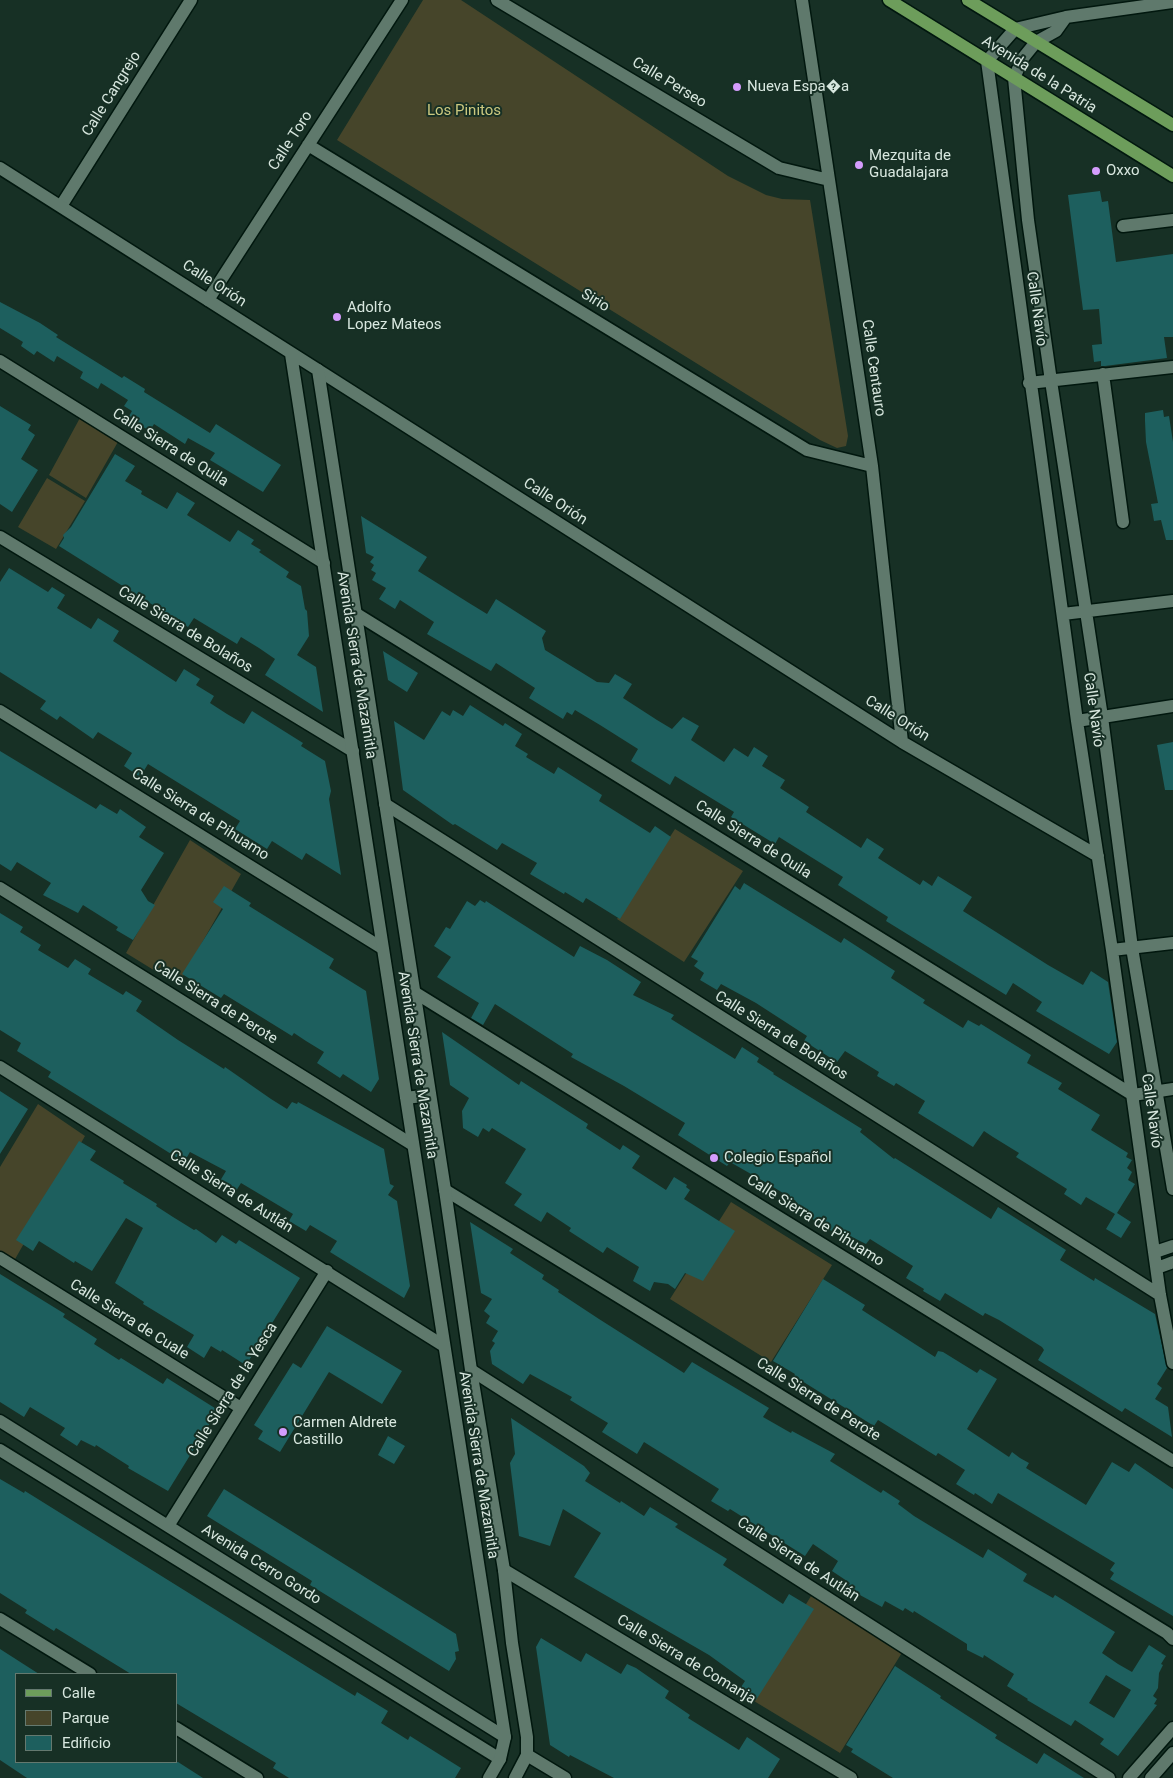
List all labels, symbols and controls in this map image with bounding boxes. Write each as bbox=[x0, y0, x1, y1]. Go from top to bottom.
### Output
street label: Avenida de la Patria bbox=[978, 32, 1100, 118]
street label: Calle Cangrejo bbox=[79, 48, 145, 140]
street label: Calle Perseo bbox=[629, 54, 709, 112]
place label: Nueva Espa�a bbox=[747, 78, 849, 96]
marker: Nueva Espa�a bbox=[731, 81, 743, 93]
park label: Los Pinitos bbox=[427, 102, 501, 120]
street label: Calle Toro bbox=[265, 108, 317, 174]
place label: Mezquita de Guadalajara bbox=[869, 147, 951, 182]
marker: Mezquita de Guadalajara bbox=[853, 159, 865, 171]
place label: Oxxo bbox=[1106, 162, 1140, 180]
marker: Oxxo bbox=[1090, 165, 1102, 177]
street label: Calle Orión bbox=[179, 257, 249, 311]
street label: Calle Navío bbox=[1022, 271, 1050, 347]
street label: Sirio bbox=[578, 286, 612, 316]
place label: Adolfo Lopez Mateos bbox=[347, 299, 442, 334]
marker: Adolfo Lopez Mateos bbox=[331, 311, 343, 323]
street label: Calle Centauro bbox=[857, 318, 889, 418]
street label: Calle Sierra de Quila bbox=[109, 405, 231, 491]
street label: Calle Orión bbox=[520, 475, 590, 529]
street label: Avenida Sierra de Mazamitla bbox=[332, 570, 380, 760]
street label: Calle Sierra de Bolaños bbox=[115, 583, 255, 677]
street label: Calle Navío bbox=[1079, 672, 1107, 748]
street label: Calle Orión bbox=[861, 692, 933, 746]
street label: Calle Sierra de Pihuamo bbox=[128, 765, 272, 865]
street label: Calle Sierra de Quila bbox=[692, 797, 814, 883]
street label: Calle Sierra de Perote bbox=[150, 957, 280, 1049]
street label: Avenida Sierra de Mazamitla bbox=[393, 970, 441, 1160]
street label: Calle Sierra de Bolaños bbox=[711, 988, 851, 1084]
street label: Calle Navío bbox=[1137, 1073, 1165, 1149]
street label: Calle Sierra de Autlán bbox=[166, 1147, 296, 1237]
place label: Colegio Español bbox=[724, 1149, 832, 1167]
marker: Colegio Español bbox=[708, 1152, 720, 1164]
street label: Calle Sierra de Pihuamo bbox=[743, 1171, 887, 1271]
street label: Calle Sierra de Cuale bbox=[66, 1276, 192, 1364]
street label: Calle Sierra de la Yesca bbox=[184, 1319, 282, 1461]
street label: Calle Sierra de Perote bbox=[753, 1354, 883, 1446]
street label: Avenida Sierra de Mazamitla bbox=[454, 1370, 502, 1560]
place label: Carmen Aldrete Castillo bbox=[293, 1414, 397, 1449]
marker: Carmen Aldrete Castillo bbox=[277, 1426, 289, 1438]
street label: Calle Sierra de Autlán bbox=[733, 1514, 863, 1606]
street label: Avenida Cerro Gordo bbox=[198, 1521, 324, 1609]
street label: Calle Sierra de Comanja bbox=[613, 1611, 759, 1709]
legend bbox=[15, 1673, 178, 1763]
text: Calle bbox=[62, 1684, 95, 1702]
text: Parque bbox=[62, 1709, 109, 1727]
text: Edificio bbox=[62, 1734, 111, 1752]

